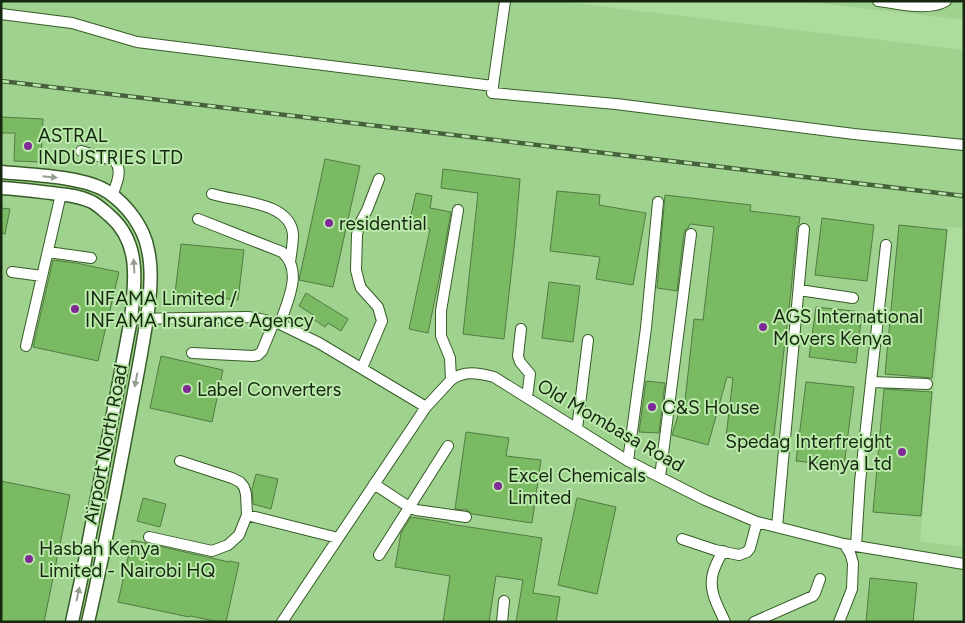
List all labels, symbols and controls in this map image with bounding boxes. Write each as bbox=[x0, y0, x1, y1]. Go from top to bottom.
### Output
place label: ASTRAL INDUSTRIES LTD bbox=[38, 124, 183, 169]
marker: ASTRAL INDUSTRIES LTD bbox=[22, 140, 34, 152]
one-way arrow bbox=[42, 173, 58, 181]
place label: residential bbox=[339, 212, 427, 235]
marker: residential bbox=[323, 217, 335, 229]
one-way arrow bbox=[129, 258, 137, 274]
place label: INFAMA Limited / INFAMA Insurance Agency bbox=[85, 287, 314, 332]
marker: INFAMA Limited / INFAMA Insurance Agency bbox=[69, 303, 81, 315]
place label: AGS International Movers Kenya bbox=[773, 305, 923, 350]
marker: AGS International Movers Kenya bbox=[757, 321, 769, 333]
street label: Airport North Road bbox=[79, 362, 132, 526]
one-way arrow bbox=[132, 372, 140, 387]
street label: Old Mombasa Road bbox=[533, 374, 688, 477]
place label: Label Converters bbox=[197, 378, 342, 401]
marker: Label Converters bbox=[181, 383, 193, 395]
place label: C&S House bbox=[662, 396, 759, 419]
marker: C&S House bbox=[646, 401, 658, 413]
place label: Spedag Interfreight Kenya Ltd bbox=[725, 430, 892, 475]
marker: Spedag Interfreight Kenya Ltd bbox=[896, 446, 908, 458]
place label: Excel Chemicals Limited bbox=[508, 464, 646, 509]
marker: Excel Chemicals Limited bbox=[492, 480, 504, 492]
place label: Hasbah Kenya Limited - Nairobi HQ bbox=[39, 537, 215, 582]
marker: Hasbah Kenya Limited - Nairobi HQ bbox=[23, 553, 35, 565]
one-way arrow bbox=[74, 586, 82, 602]

